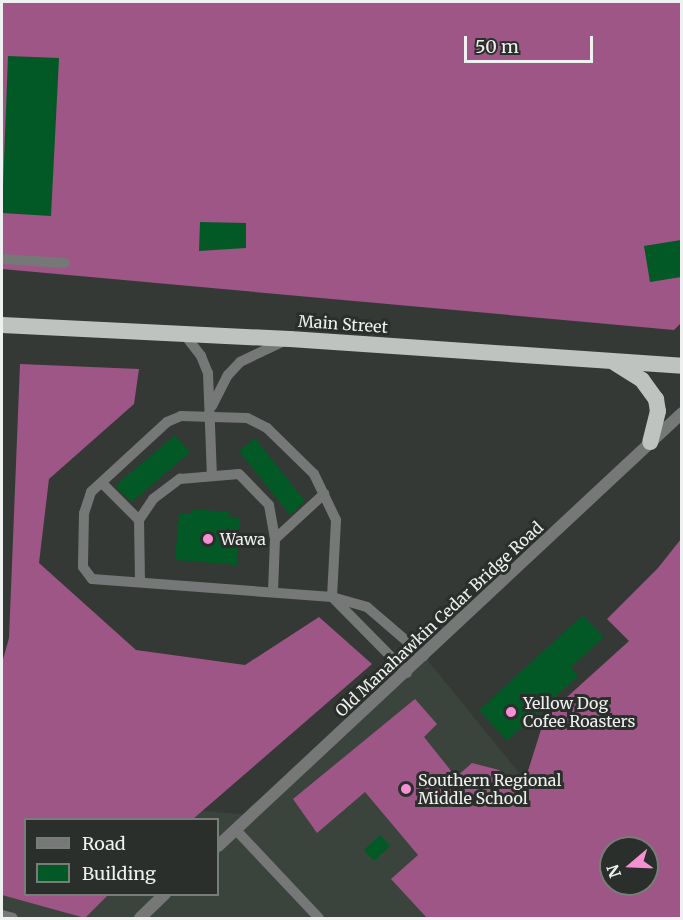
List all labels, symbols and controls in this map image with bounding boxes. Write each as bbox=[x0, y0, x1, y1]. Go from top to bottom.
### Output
scale bar bbox=[467, 24, 596, 62]
text: 50 m bbox=[475, 35, 519, 58]
street label: Main Street bbox=[298, 311, 388, 337]
street label: Old Manahawkin Cedar Bridge Road bbox=[331, 518, 547, 720]
place label: Wawa bbox=[220, 529, 266, 549]
marker: Wawa bbox=[201, 532, 215, 546]
place label: Yellow Dog Cofee Roasters bbox=[523, 693, 635, 731]
marker: Yellow Dog Cofee Roasters bbox=[504, 705, 518, 719]
place label: Southern Regional Middle School bbox=[418, 770, 562, 808]
marker: Southern Regional Middle School bbox=[399, 782, 413, 796]
legend bbox=[24, 818, 219, 896]
text: Road bbox=[82, 832, 126, 855]
north arrow bbox=[599, 836, 659, 896]
text: Building bbox=[82, 862, 156, 885]
text: N bbox=[602, 862, 625, 880]

